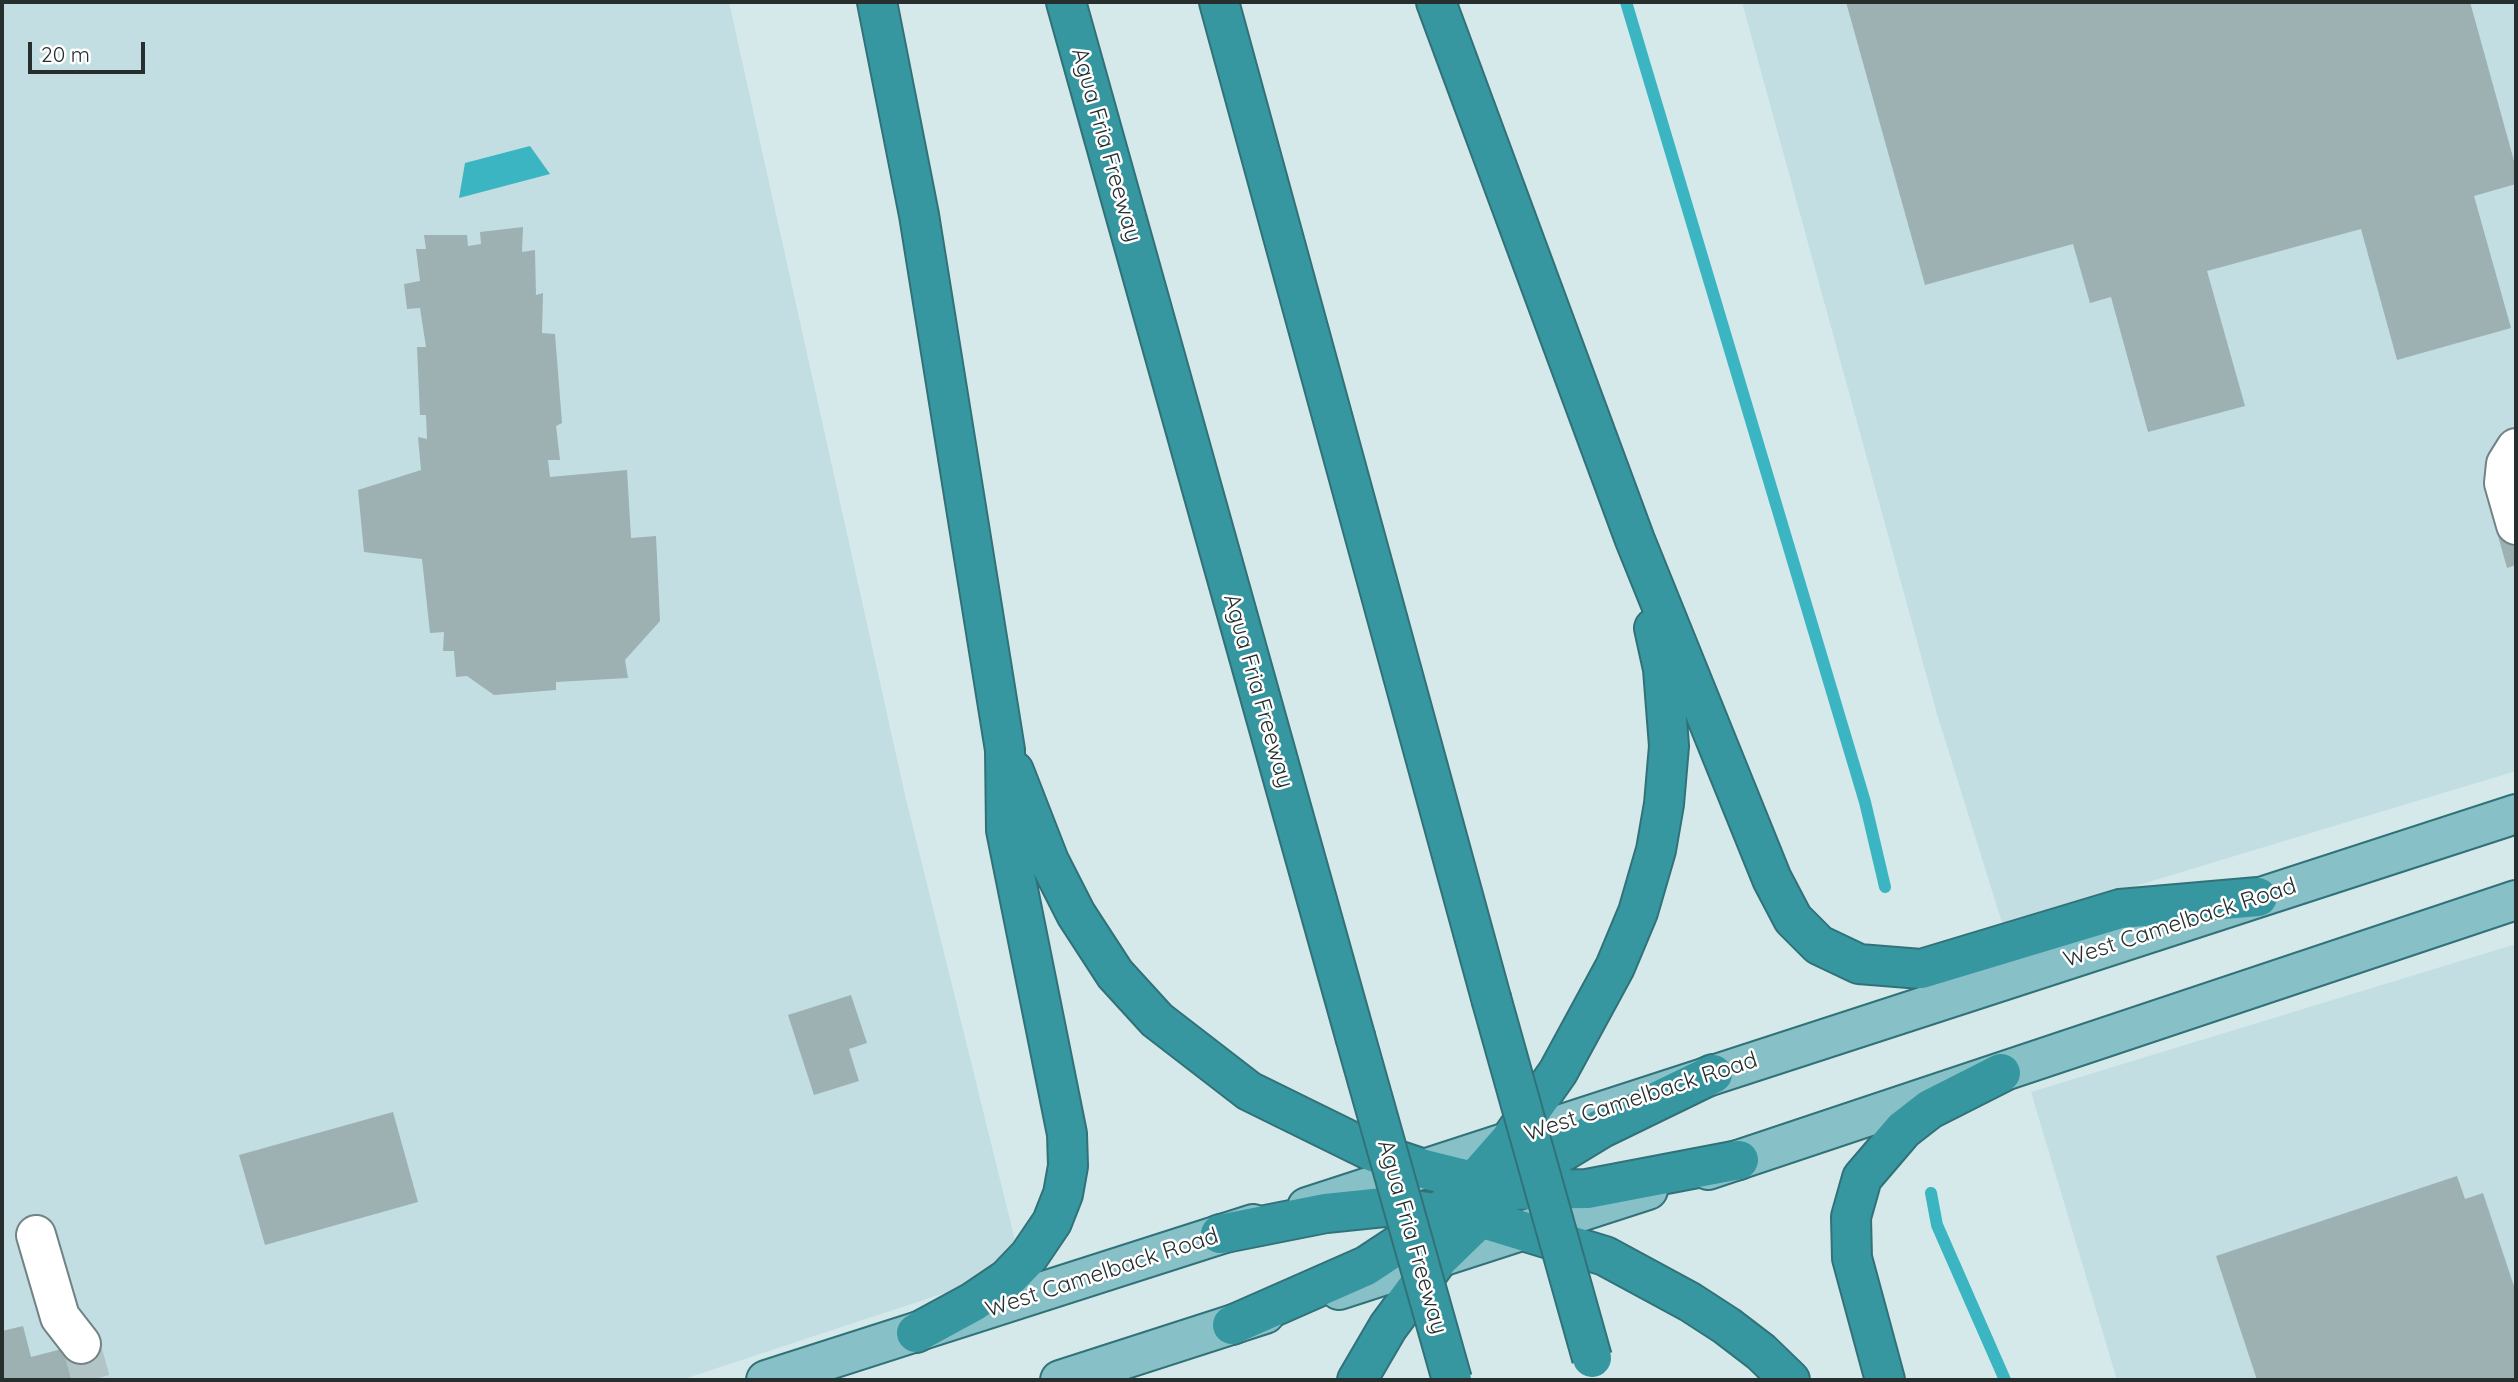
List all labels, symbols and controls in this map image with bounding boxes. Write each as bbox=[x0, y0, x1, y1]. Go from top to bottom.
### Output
scale bar bbox=[32, 28, 149, 72]
text: 20 m bbox=[41, 41, 90, 67]
street label: Agua Fria Freeway bbox=[1065, 45, 1147, 245]
street label: Agua Fria Freeway bbox=[1217, 591, 1299, 791]
street label: West Camelback Road bbox=[2060, 872, 2300, 974]
street label: West Camelback Road bbox=[1521, 1046, 1761, 1148]
street label: Agua Fria Freeway bbox=[1371, 1137, 1453, 1337]
street label: West Camelback Road bbox=[982, 1222, 1222, 1324]

